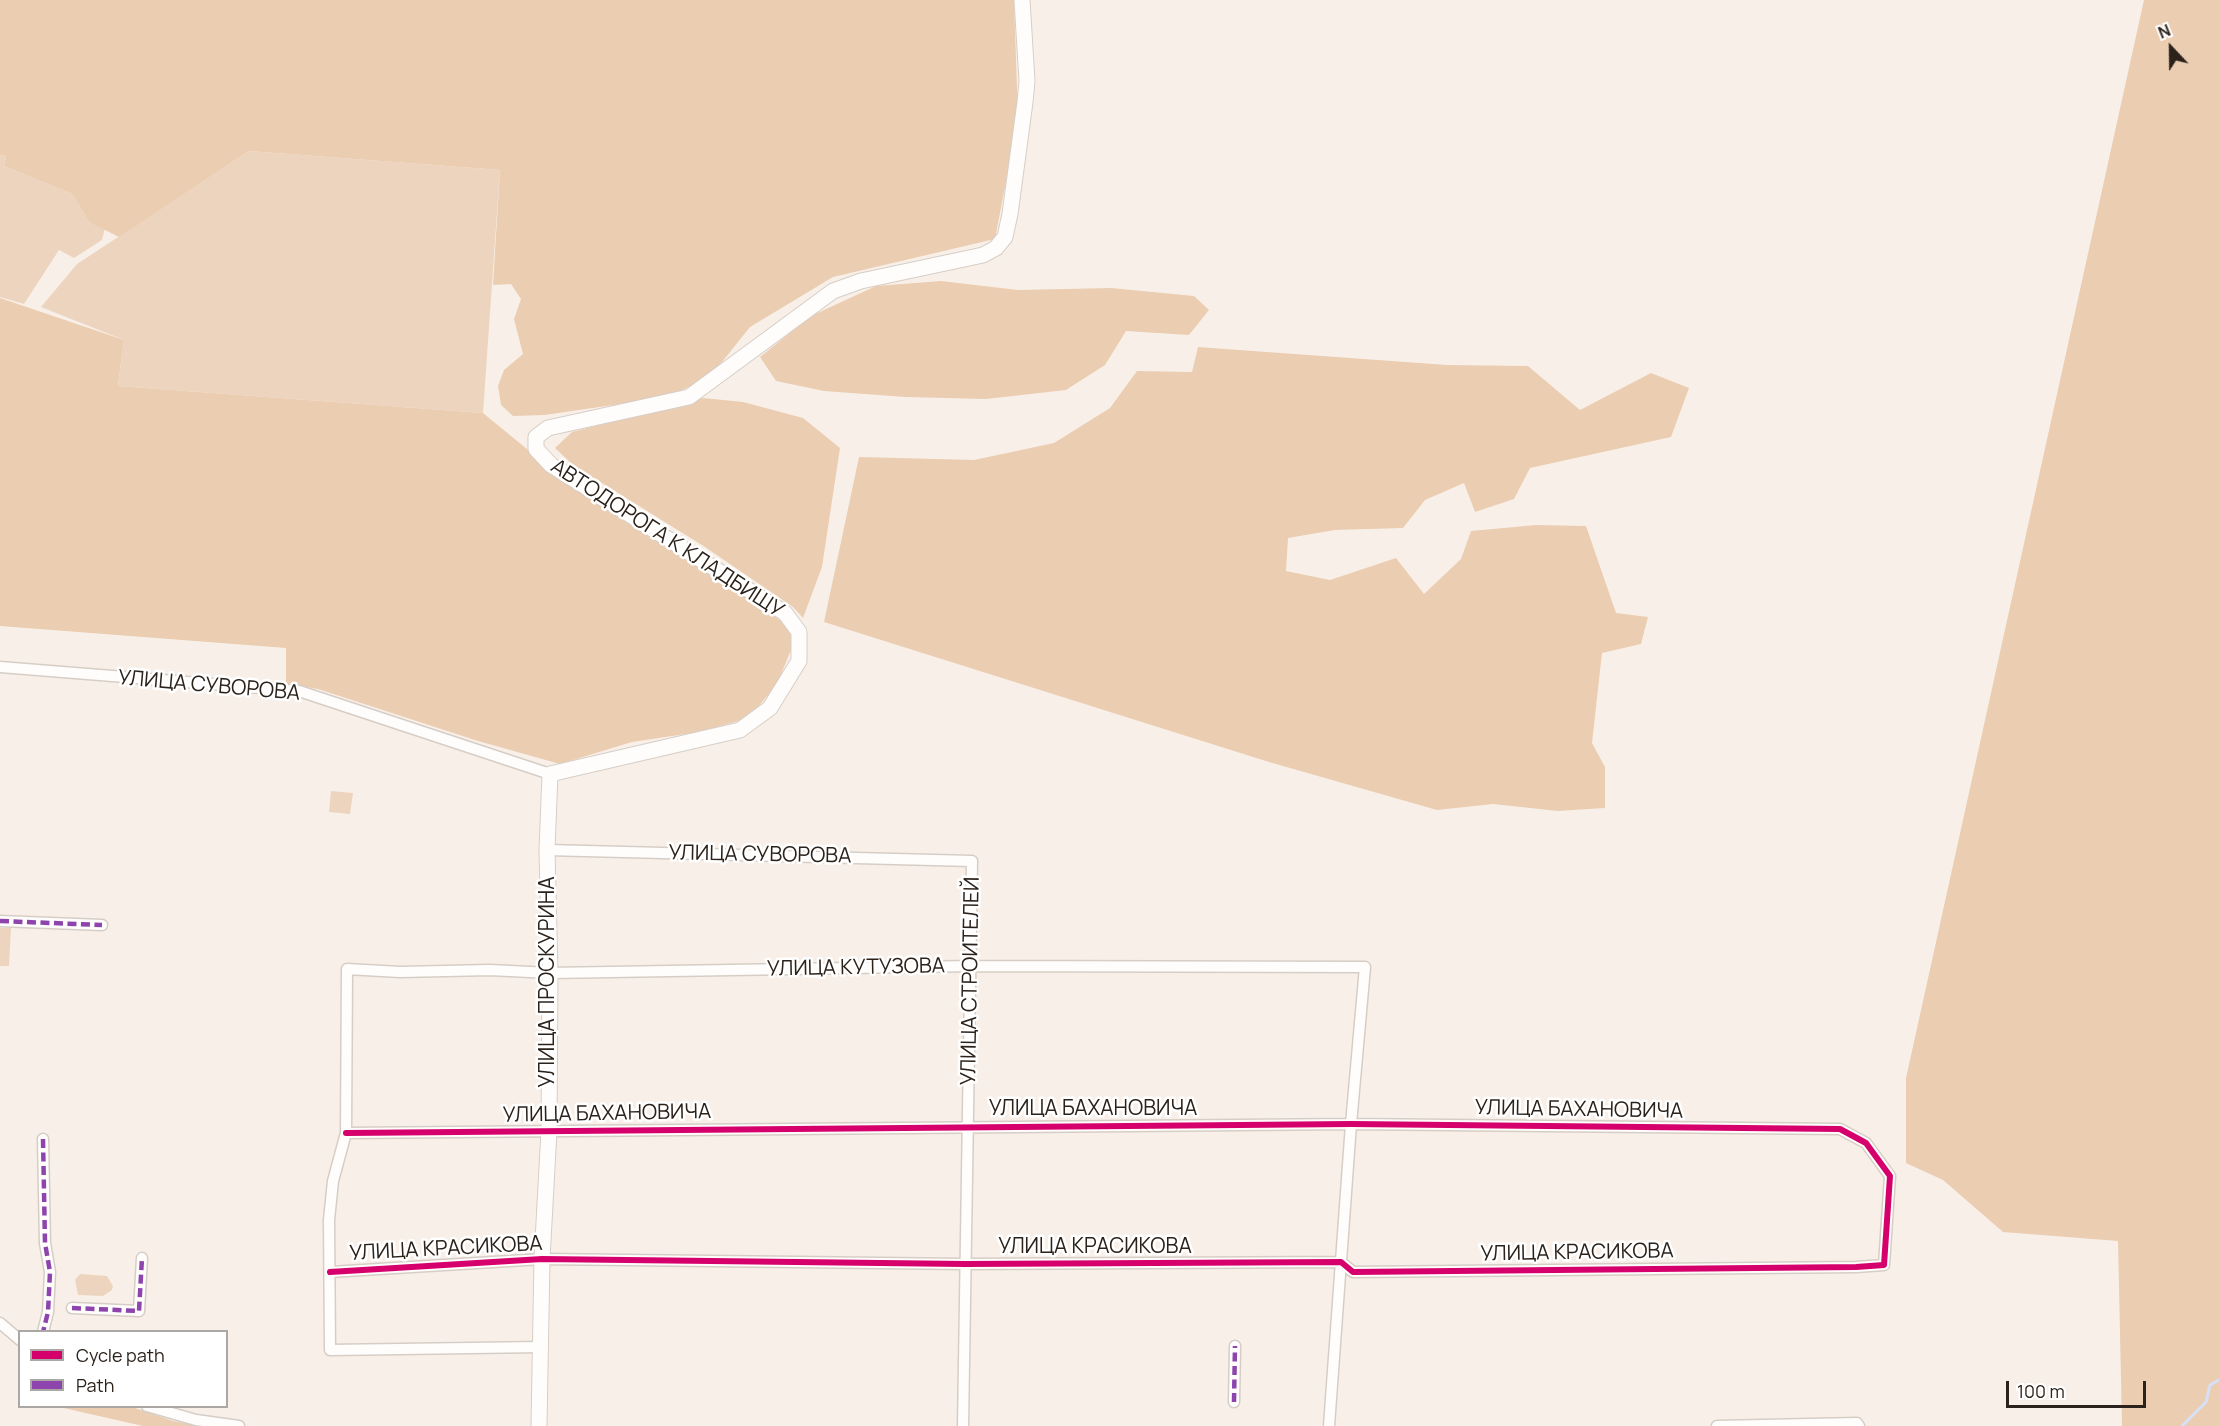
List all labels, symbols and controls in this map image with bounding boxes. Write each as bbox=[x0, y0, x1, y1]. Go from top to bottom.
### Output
north arrow bbox=[2141, 18, 2201, 78]
text: N bbox=[2155, 19, 2174, 44]
street label: АВТОДОРОГА К КЛАДБИЩУ bbox=[546, 454, 788, 624]
street label: УЛИЦА СУВОРОВА bbox=[117, 665, 301, 707]
street label: УЛИЦА СУВОРОВА bbox=[668, 841, 852, 869]
street label: УЛИЦА ПРОСКУРИНА bbox=[535, 877, 561, 1087]
street label: УЛИЦА СТРОИТЕЛЕЙ bbox=[957, 877, 985, 1085]
street label: УЛИЦА КУТУЗОВА bbox=[767, 954, 945, 982]
street label: УЛИЦА БАХАНОВИЧА bbox=[989, 1096, 1197, 1122]
street label: УЛИЦА БАХАНОВИЧА bbox=[1475, 1096, 1683, 1124]
street label: УЛИЦА БАХАНОВИЧА bbox=[503, 1100, 711, 1128]
street label: УЛИЦА КРАСИКОВА bbox=[349, 1231, 543, 1267]
street label: УЛИЦА КРАСИКОВА bbox=[998, 1234, 1192, 1260]
street label: УЛИЦА КРАСИКОВА bbox=[1480, 1239, 1674, 1267]
legend bbox=[18, 1330, 228, 1408]
text: Cycle path bbox=[76, 1343, 165, 1367]
scale bar bbox=[2009, 1369, 2148, 1407]
text: Path bbox=[76, 1373, 114, 1397]
text: 100 m bbox=[2017, 1379, 2065, 1403]

